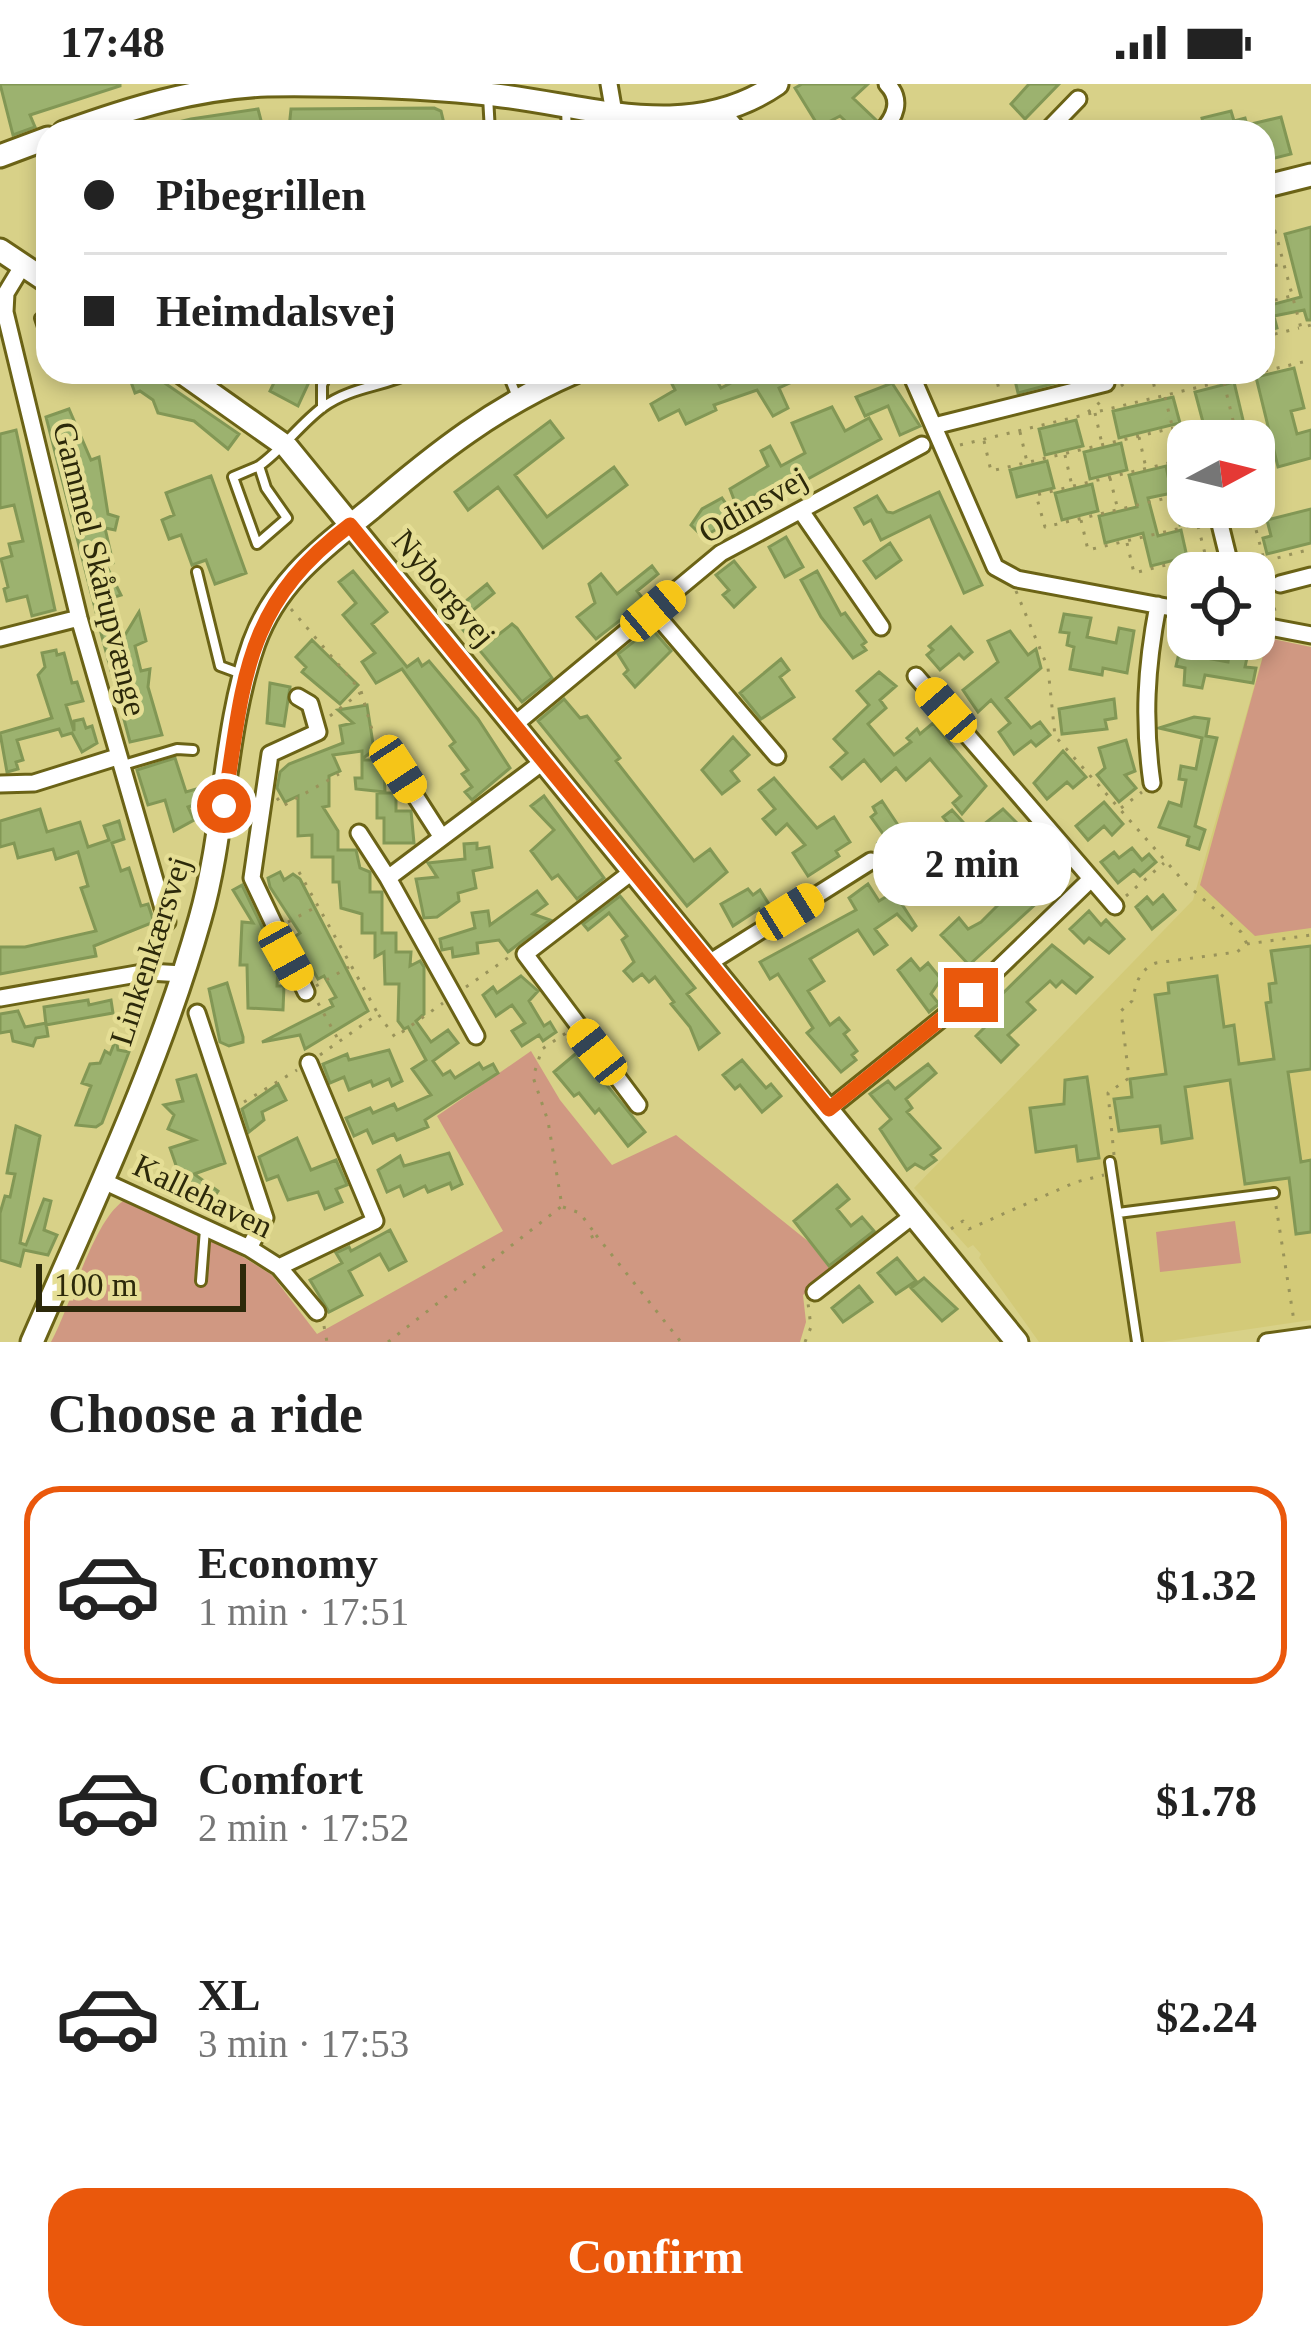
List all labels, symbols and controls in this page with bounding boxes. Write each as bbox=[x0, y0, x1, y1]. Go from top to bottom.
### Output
text: 17:48 bbox=[60, 17, 165, 67]
text: Pibegrillen bbox=[156, 170, 366, 220]
text: Heimdalsvej bbox=[156, 286, 396, 336]
street label: Gammel Skårupvænge bbox=[46, 418, 154, 720]
north arrow bbox=[1167, 420, 1275, 528]
map controls bbox=[1167, 420, 1275, 660]
street label: Odinsvej bbox=[692, 460, 814, 550]
street label: Nyborgvej bbox=[385, 523, 503, 653]
button: locate bbox=[1167, 552, 1275, 660]
car bbox=[614, 574, 692, 648]
car bbox=[909, 671, 983, 749]
car bbox=[363, 729, 433, 809]
route start bbox=[197, 779, 251, 833]
callout: 2 min bbox=[872, 821, 1070, 905]
text: 2 min bbox=[925, 842, 1019, 885]
street label: Linkenkærsvej bbox=[103, 852, 197, 1050]
car bbox=[750, 878, 830, 946]
car bbox=[253, 916, 319, 996]
route end bbox=[944, 968, 998, 1022]
car bbox=[561, 1013, 633, 1091]
street label: Kallehaven bbox=[128, 1147, 278, 1245]
scale bar bbox=[36, 1258, 246, 1311]
text: 100 m bbox=[54, 1267, 137, 1303]
text: Choose a ride bbox=[48, 1384, 363, 1444]
icon: car bbox=[54, 1531, 162, 1639]
text: Economy bbox=[198, 1538, 378, 1588]
text: $1.32 bbox=[1156, 1560, 1257, 1610]
text: 1 min · 17:51 bbox=[198, 1590, 409, 1633]
icon: car bbox=[54, 1747, 162, 1855]
text: Comfort bbox=[198, 1754, 363, 1804]
text: $1.78 bbox=[1156, 1776, 1257, 1826]
text: 2 min · 17:52 bbox=[198, 1806, 409, 1849]
icon: car bbox=[54, 1963, 162, 2071]
text: XL bbox=[198, 1970, 261, 2020]
text: $2.24 bbox=[1156, 1992, 1257, 2042]
text: 3 min · 17:53 bbox=[198, 2022, 409, 2065]
button: Confirm bbox=[48, 2188, 1263, 2326]

